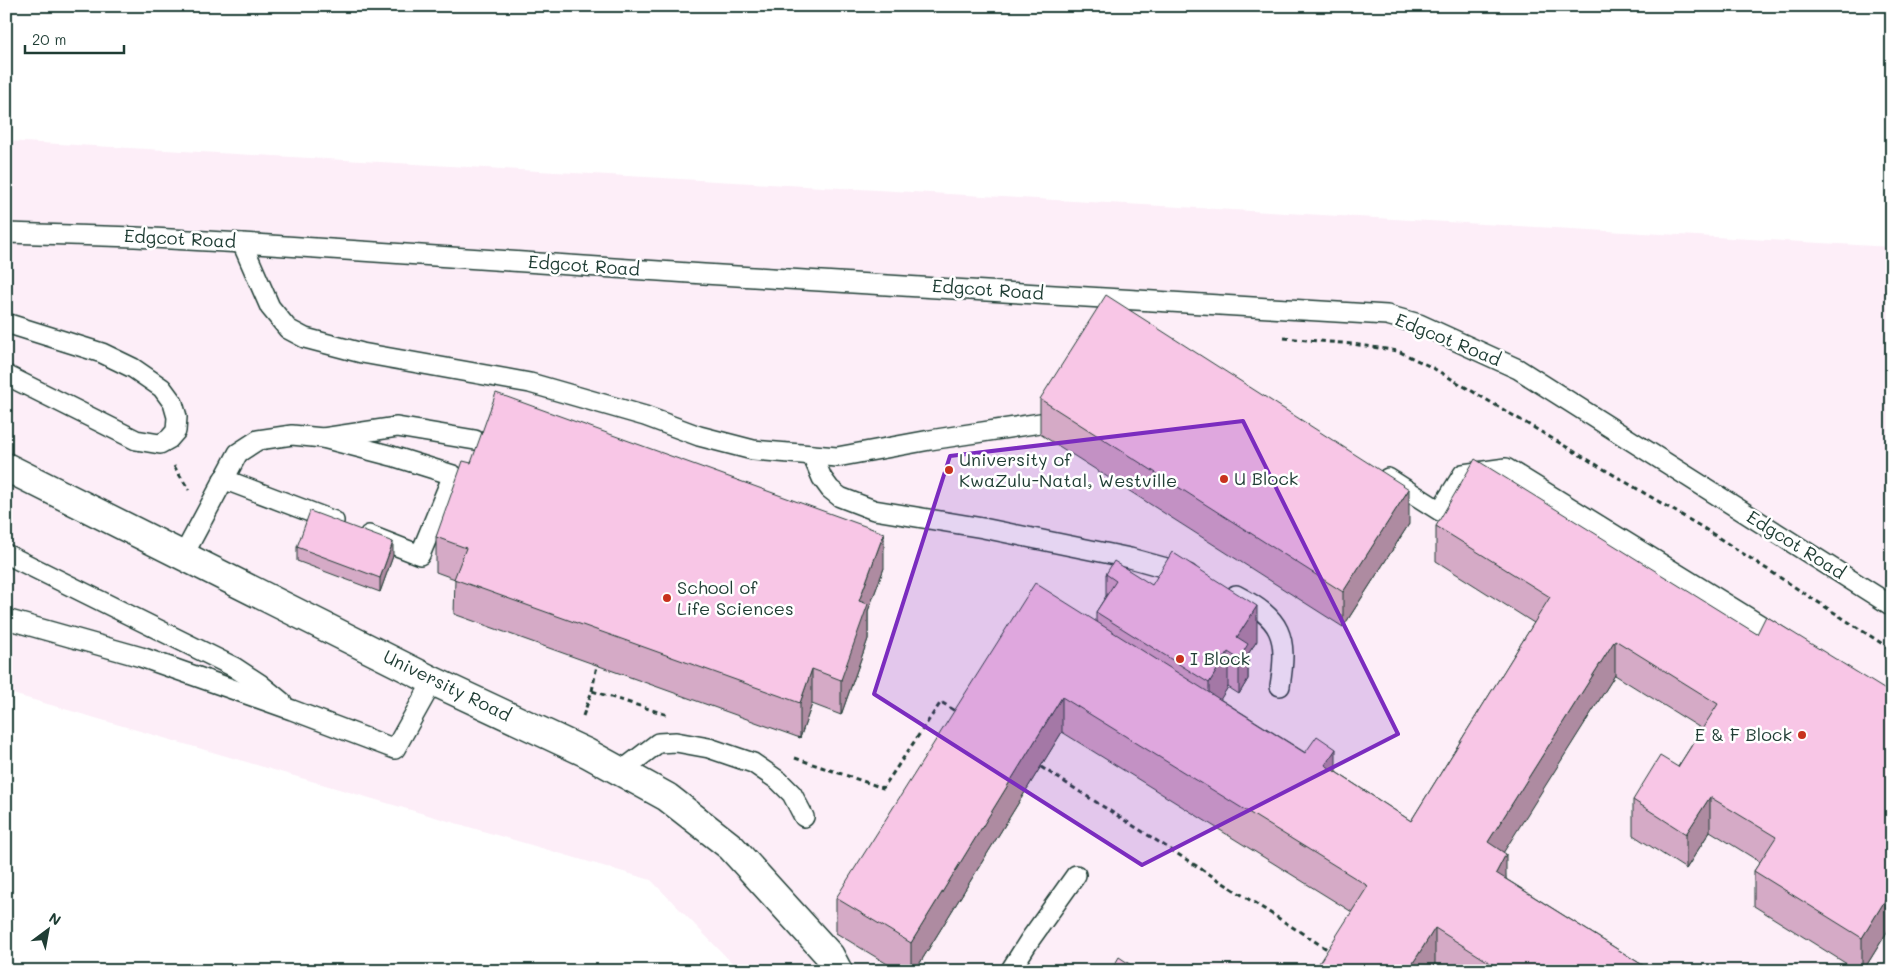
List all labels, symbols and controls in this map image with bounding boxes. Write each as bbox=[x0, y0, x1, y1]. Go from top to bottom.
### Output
scale bar bbox=[25, 22, 124, 54]
text: 20 m bbox=[32, 29, 66, 49]
street label: Edgcot Road bbox=[124, 223, 237, 253]
street label: Edgcot Road bbox=[527, 249, 641, 281]
street label: Edgcot Road bbox=[931, 273, 1045, 305]
street label: Edgcot Road bbox=[1392, 307, 1505, 371]
place label: University of KwaZulu-Natal, Westville bbox=[959, 447, 1177, 492]
marker: University of KwaZulu-Natal, Westville bbox=[943, 464, 955, 476]
place label: U Block bbox=[1234, 466, 1298, 490]
marker: U Block bbox=[1218, 473, 1230, 485]
street label: Edgcot Road bbox=[1743, 504, 1850, 584]
place label: School of Life Sciences bbox=[677, 575, 794, 620]
marker: School of Life Sciences bbox=[661, 592, 673, 604]
street label: University Road bbox=[380, 644, 515, 726]
place label: I Block bbox=[1190, 646, 1250, 670]
marker: I Block bbox=[1174, 653, 1186, 665]
place label: E & F Block bbox=[1695, 722, 1792, 746]
marker: E & F Block bbox=[1796, 729, 1808, 741]
north arrow bbox=[22, 904, 72, 954]
text: N bbox=[46, 908, 65, 929]

